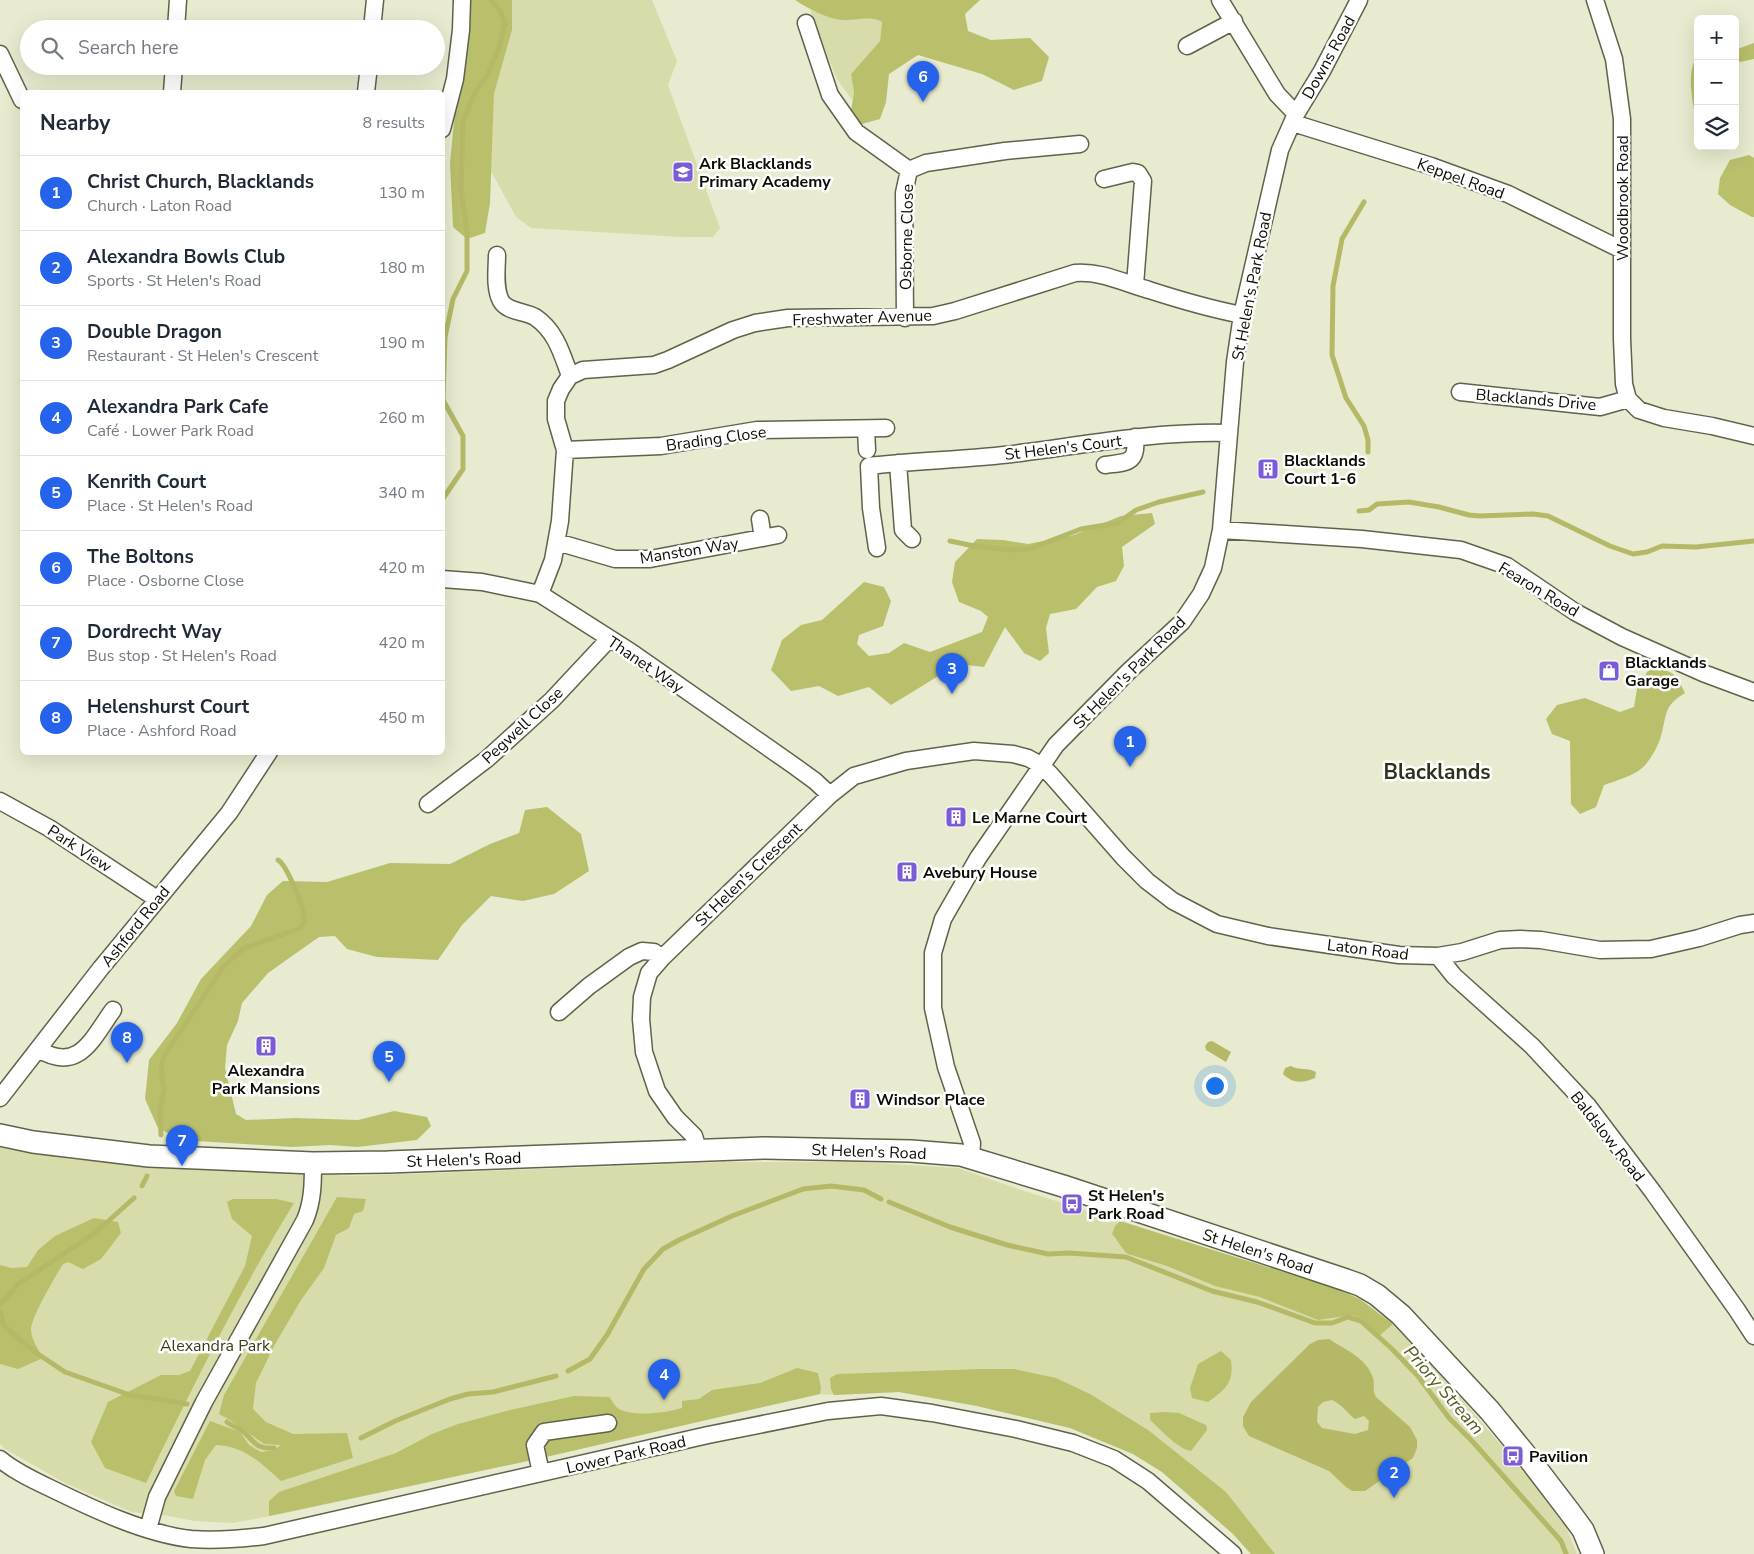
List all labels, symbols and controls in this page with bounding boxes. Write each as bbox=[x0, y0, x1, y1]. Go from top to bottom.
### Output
street label: Downs Road bbox=[1297, 12, 1361, 103]
map controls bbox=[1694, 15, 1739, 150]
button: + bbox=[1694, 15, 1739, 60]
search box bbox=[20, 20, 445, 75]
icon: search bbox=[38, 34, 66, 62]
text: Search here bbox=[78, 35, 179, 61]
button: − bbox=[1694, 60, 1739, 105]
pin: 6 bbox=[907, 61, 939, 102]
button: layers bbox=[1694, 105, 1739, 150]
text: Nearby bbox=[40, 109, 110, 137]
text: 8 results bbox=[363, 112, 425, 134]
street label: Woodbrook Road bbox=[1612, 135, 1634, 261]
place label: Ark Blacklands Primary Academy bbox=[699, 153, 831, 193]
street label: Keppel Road bbox=[1414, 153, 1507, 205]
school or university icon: Ark Blacklands Primary Academy bbox=[671, 160, 695, 184]
text: Christ Church, Blacklands bbox=[87, 169, 314, 195]
text: 1 bbox=[51, 182, 61, 204]
text: 130 m bbox=[378, 182, 425, 204]
street label: Osborne Close bbox=[895, 184, 919, 290]
text: Church · Laton Road bbox=[87, 195, 232, 217]
street label: St Helen's Park Road bbox=[1227, 210, 1277, 362]
text: Alexandra Bowls Club bbox=[87, 244, 285, 270]
text: 2 bbox=[51, 257, 61, 279]
text: 180 m bbox=[378, 257, 425, 279]
text: Sports · St Helen's Road bbox=[87, 270, 261, 292]
street label: Freshwater Avenue bbox=[792, 305, 932, 331]
text: Double Dragon bbox=[87, 319, 222, 345]
text: 3 bbox=[51, 332, 61, 354]
text: 190 m bbox=[378, 332, 425, 354]
text: Restaurant · St Helen's Crescent bbox=[87, 345, 318, 367]
street label: Blacklands Drive bbox=[1475, 384, 1597, 416]
text: Alexandra Park Cafe bbox=[87, 394, 268, 420]
text: 4 bbox=[51, 407, 61, 429]
text: 260 m bbox=[378, 407, 425, 429]
text: Café · Lower Park Road bbox=[87, 420, 254, 442]
street label: Brading Close bbox=[665, 421, 768, 457]
street label: St Helen's Court bbox=[1003, 430, 1123, 466]
place label: Blacklands Court 1-6 bbox=[1284, 450, 1366, 490]
building icon: Blacklands Court 1-6 bbox=[1256, 457, 1280, 481]
text: Kenrith Court bbox=[87, 469, 206, 495]
text: 5 bbox=[51, 482, 61, 504]
text: 340 m bbox=[378, 482, 425, 504]
text: Place · St Helen's Road bbox=[87, 495, 253, 517]
street label: Manston Way bbox=[638, 532, 741, 570]
text: The Boltons bbox=[87, 544, 194, 570]
text: 6 bbox=[51, 557, 61, 579]
text: 420 m bbox=[378, 557, 425, 579]
street label: Fearon Road bbox=[1494, 557, 1583, 623]
text: Place · Osborne Close bbox=[87, 570, 244, 592]
street label: St Helen's Park Road bbox=[1069, 612, 1191, 734]
text: Dordrecht Way bbox=[87, 619, 222, 645]
street label: Thanet Way bbox=[603, 631, 689, 699]
text: 7 bbox=[51, 632, 61, 654]
text: 420 m bbox=[378, 632, 425, 654]
text: Bus stop · St Helen's Road bbox=[87, 645, 277, 667]
place label: Blacklands Garage bbox=[1625, 652, 1707, 692]
pin: 3 bbox=[936, 653, 968, 694]
shop icon: Blacklands Garage bbox=[1597, 659, 1621, 683]
street label: Pegwell Close bbox=[477, 682, 568, 769]
text: Helenshurst Court bbox=[87, 694, 249, 720]
text: 8 bbox=[51, 707, 61, 729]
text: 450 m bbox=[378, 707, 425, 729]
text: Place · Ashford Road bbox=[87, 720, 237, 742]
pin: 1 bbox=[1114, 726, 1146, 767]
district label: Blacklands bbox=[1383, 758, 1491, 786]
building icon: Le Marne Court bbox=[944, 805, 968, 829]
place label: Le Marne Court bbox=[972, 807, 1088, 829]
street label: St Helen's Crescent bbox=[690, 818, 807, 932]
street label: Park View bbox=[43, 820, 116, 878]
building icon: Avebury House bbox=[895, 860, 919, 884]
place label: Avebury House bbox=[923, 862, 1037, 884]
street label: Ashford Road bbox=[96, 881, 175, 972]
street label: Laton Road bbox=[1326, 934, 1410, 966]
pin: 8 bbox=[111, 1022, 143, 1063]
building icon: Alexandra Park Mansions bbox=[254, 1034, 278, 1058]
pin: 5 bbox=[373, 1041, 405, 1082]
place label: Alexandra Park Mansions bbox=[212, 1060, 320, 1100]
your location bbox=[1202, 1073, 1228, 1099]
building icon: Windsor Place bbox=[848, 1087, 872, 1111]
street label: Baldslow Road bbox=[1565, 1087, 1650, 1186]
place label: Windsor Place bbox=[876, 1089, 985, 1111]
pin: 7 bbox=[166, 1125, 198, 1166]
street label: St Helen's Road bbox=[811, 1139, 927, 1165]
street label: St Helen's Road bbox=[406, 1147, 522, 1173]
place label: St Helen's Park Road bbox=[1088, 1185, 1164, 1225]
bus stop icon: St Helen's Park Road bbox=[1060, 1192, 1084, 1216]
street label: St Helen's Road bbox=[1200, 1224, 1316, 1280]
park label: Alexandra Park bbox=[160, 1335, 271, 1357]
water label: Priory Stream bbox=[1399, 1340, 1489, 1440]
pin: 4 bbox=[648, 1359, 680, 1400]
street label: Lower Park Road bbox=[564, 1430, 688, 1479]
bus stop icon: Pavilion bbox=[1501, 1444, 1525, 1468]
place label: Pavilion bbox=[1529, 1446, 1588, 1468]
pin: 2 bbox=[1378, 1457, 1410, 1498]

